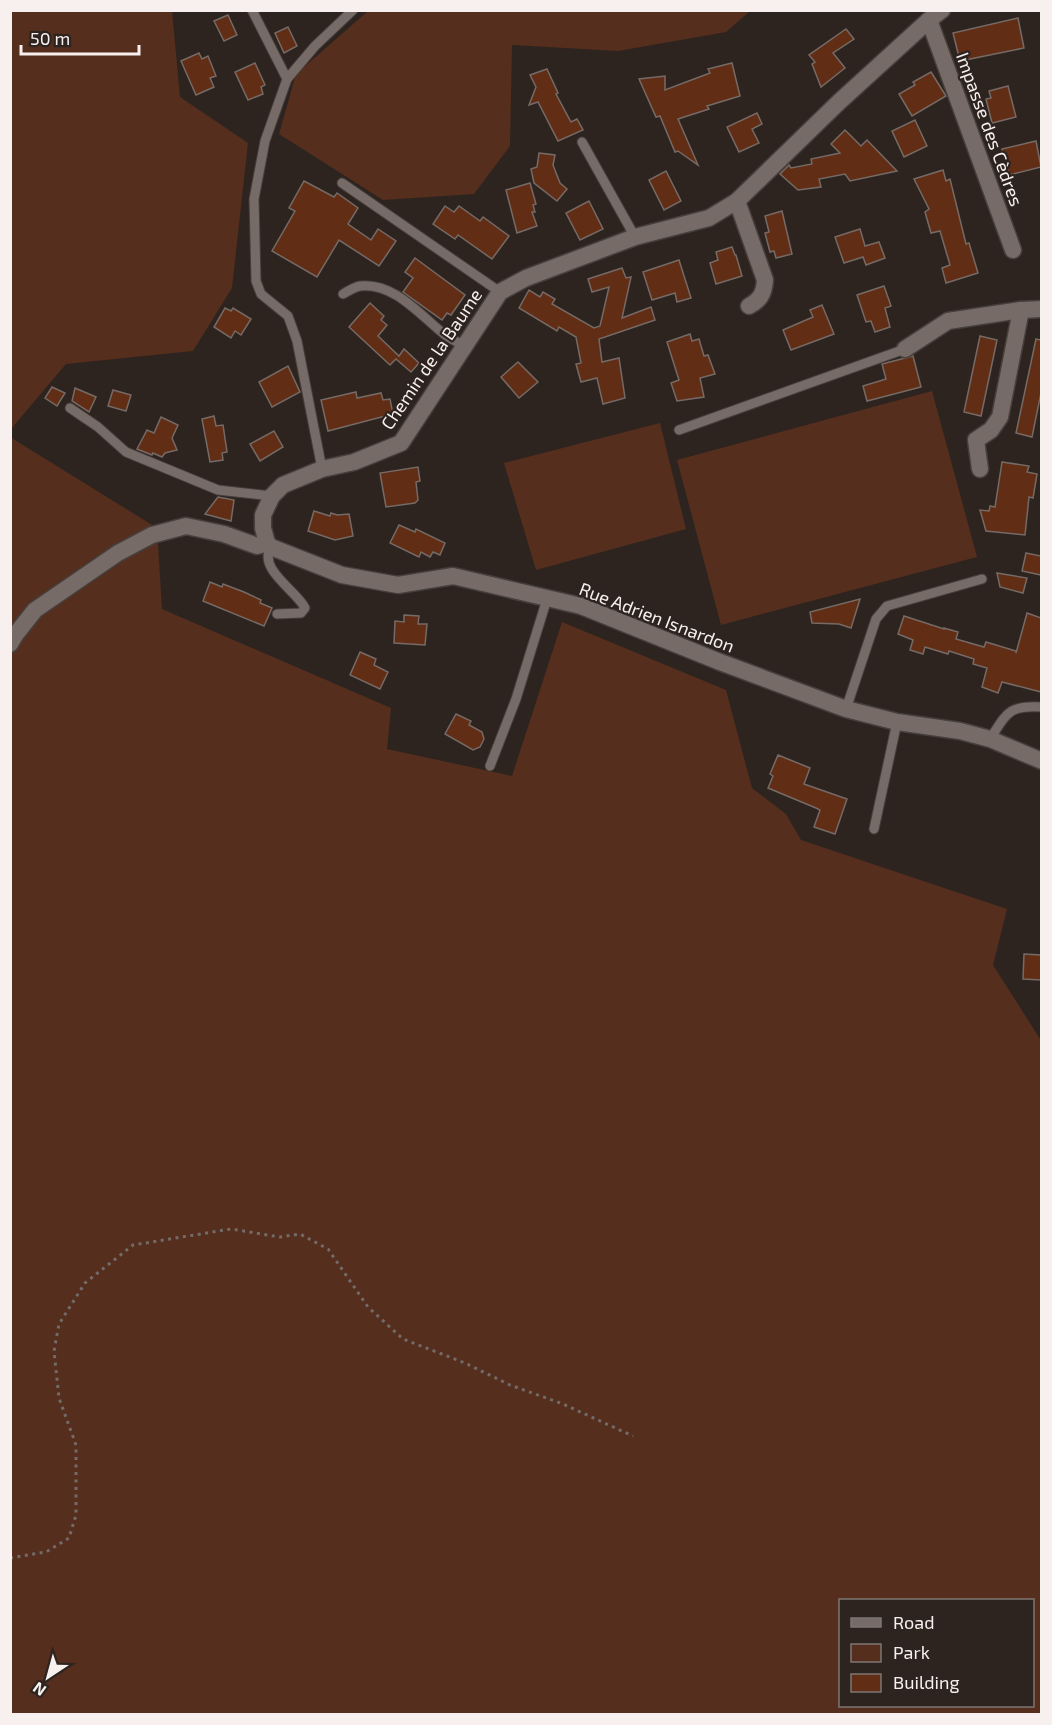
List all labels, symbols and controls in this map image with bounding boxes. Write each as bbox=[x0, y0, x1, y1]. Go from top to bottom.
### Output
scale bar bbox=[21, 18, 140, 56]
text: 50 m bbox=[30, 27, 70, 49]
street label: Impasse des Cèdres bbox=[952, 49, 1028, 209]
street label: Chemin de la Baume bbox=[376, 284, 486, 434]
street label: Rue Adrien Isnardon bbox=[576, 577, 738, 657]
legend bbox=[839, 1599, 1034, 1707]
text: Road bbox=[893, 1611, 934, 1633]
text: Park bbox=[893, 1641, 930, 1663]
north arrow bbox=[18, 1647, 78, 1707]
text: Building bbox=[893, 1671, 960, 1693]
text: N bbox=[29, 1678, 49, 1701]

